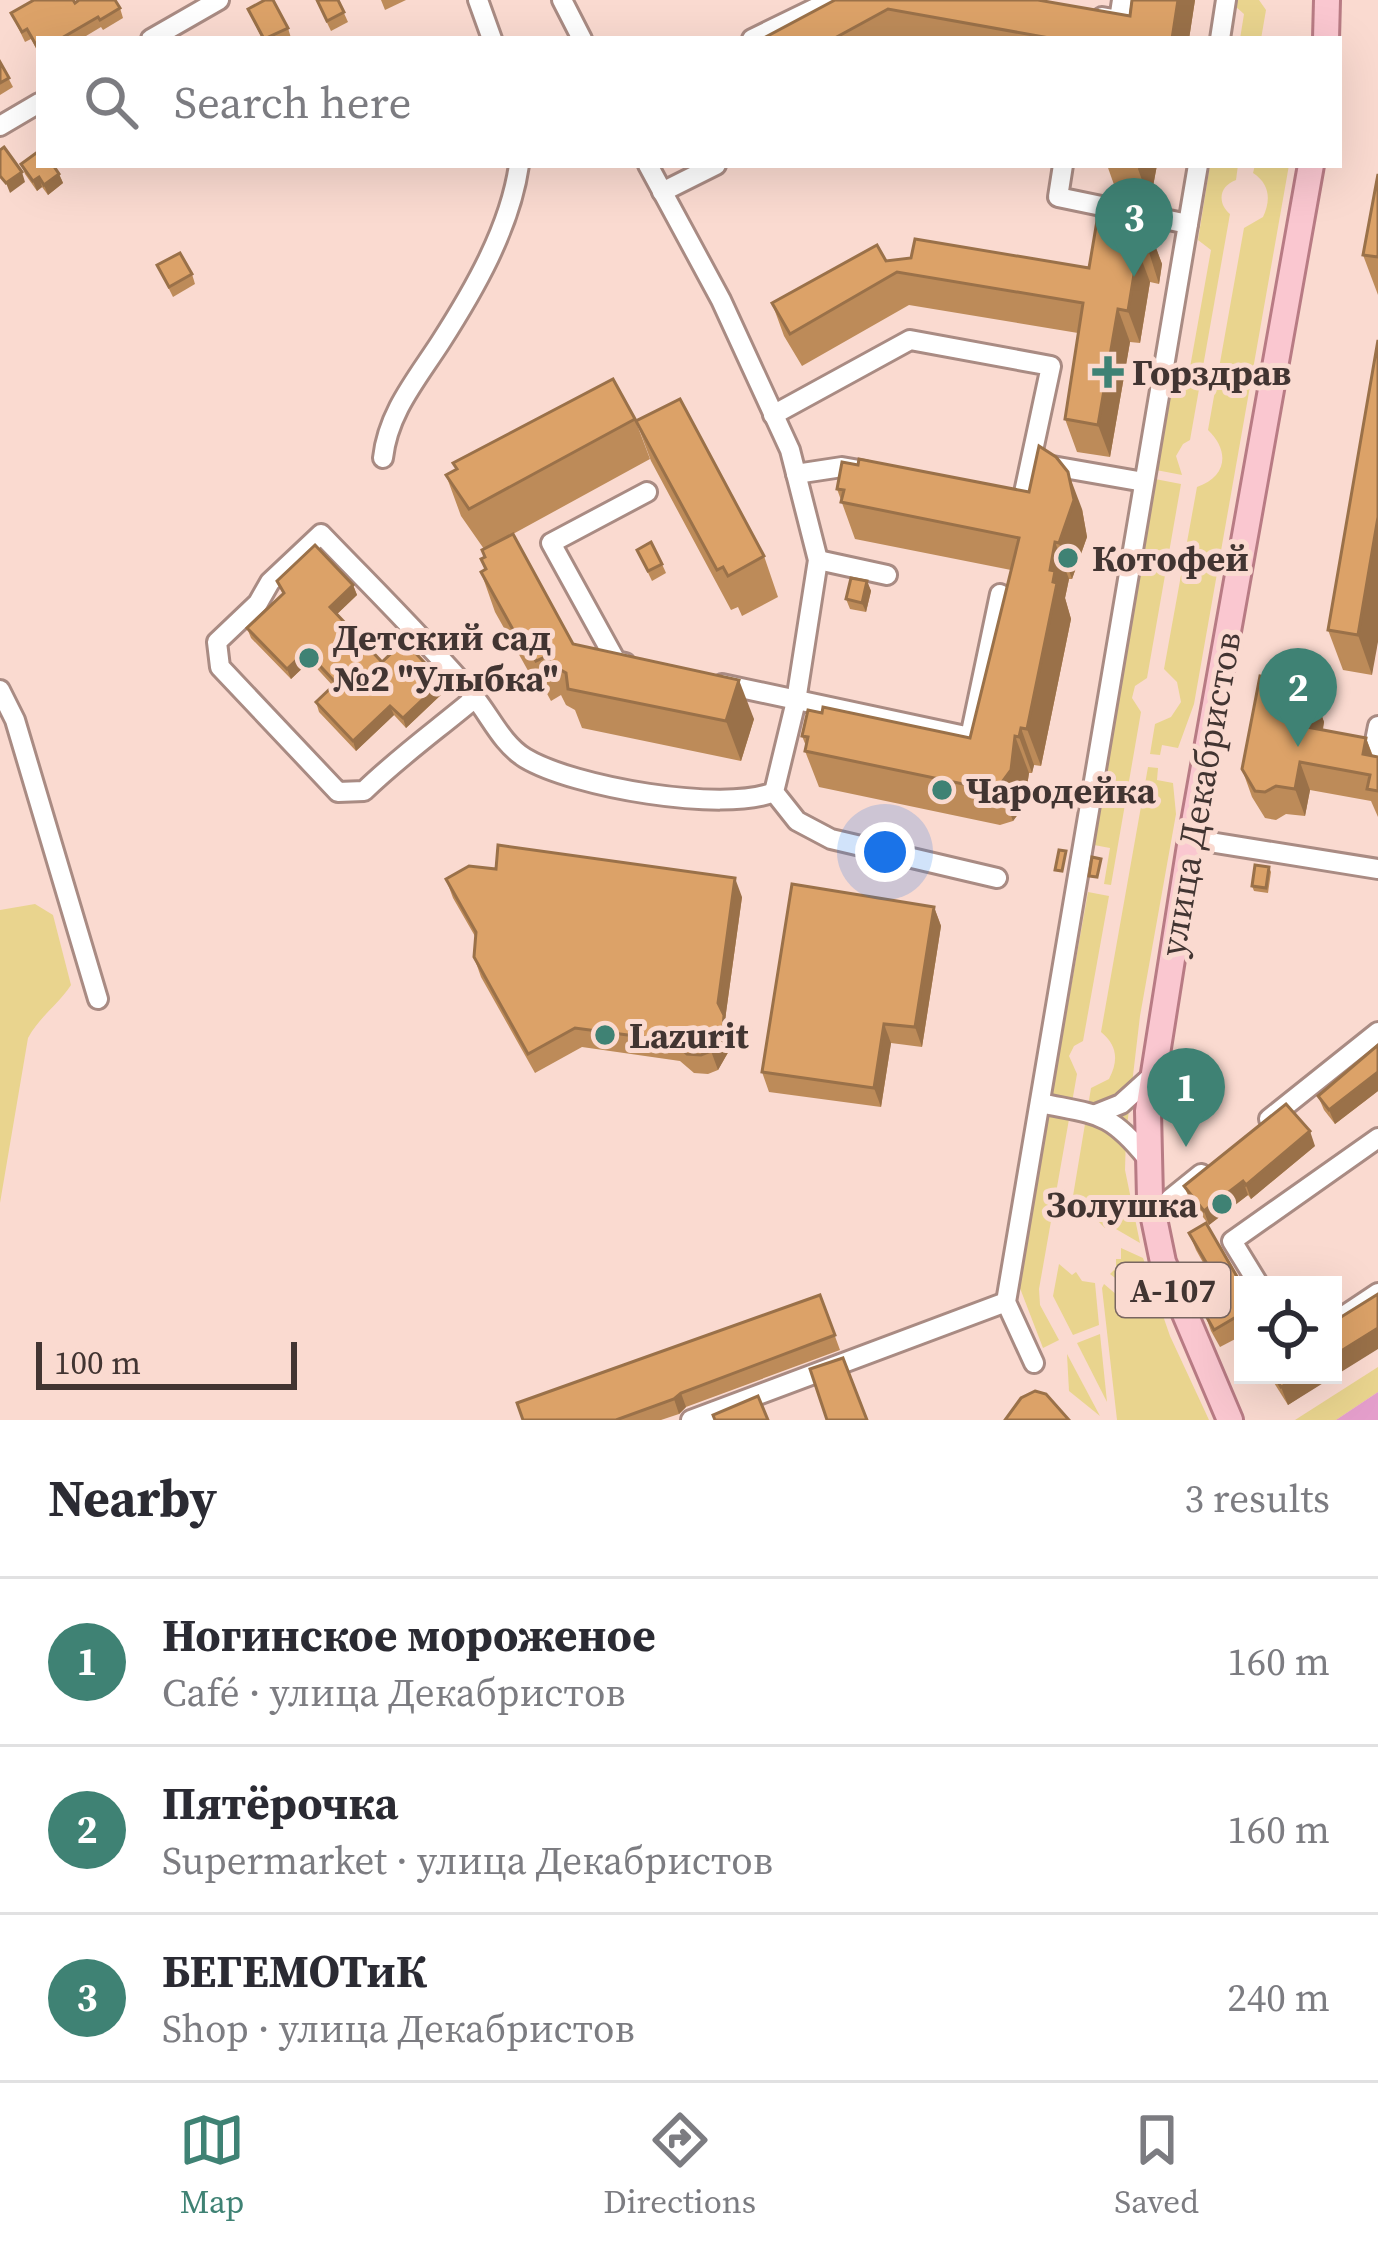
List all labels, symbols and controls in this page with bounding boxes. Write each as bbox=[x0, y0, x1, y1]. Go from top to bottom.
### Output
search box bbox=[36, 36, 1342, 168]
icon: search bbox=[78, 69, 144, 135]
text: Search here bbox=[174, 71, 411, 133]
pin: 3 bbox=[1095, 178, 1173, 277]
place label: Горздрав bbox=[1132, 348, 1291, 397]
marker: Горздрав bbox=[1095, 359, 1121, 385]
place label: Котофей bbox=[1092, 534, 1249, 583]
marker: Котофей bbox=[1055, 545, 1081, 571]
place label: Детский сад №2 "Улыбка" bbox=[333, 613, 559, 703]
street label: улица Декабристов bbox=[1147, 628, 1253, 960]
marker: Детский сад №2 "Улыбка" bbox=[296, 645, 322, 671]
pin: 2 bbox=[1259, 648, 1337, 747]
place label: Чародейка bbox=[966, 766, 1157, 815]
marker: Чародейка bbox=[929, 777, 955, 803]
your location bbox=[855, 822, 915, 882]
place label: Lazurit bbox=[629, 1011, 750, 1060]
marker: Lazurit bbox=[592, 1022, 618, 1048]
pin: 1 bbox=[1147, 1048, 1225, 1147]
place label: Золушка bbox=[1046, 1180, 1199, 1229]
marker: Золушка bbox=[1209, 1191, 1235, 1217]
road number: А-107 bbox=[1116, 1263, 1230, 1317]
map controls bbox=[1234, 1276, 1342, 1384]
button: locate bbox=[1234, 1276, 1342, 1384]
scale bar bbox=[36, 1336, 297, 1389]
text: 100 m bbox=[54, 1340, 141, 1385]
text: Nearby bbox=[48, 1463, 217, 1533]
text: 3 results bbox=[1185, 1472, 1330, 1525]
text: Ногинское мороженое bbox=[162, 1604, 656, 1666]
text: 1 bbox=[76, 1635, 98, 1688]
text: 160 m bbox=[1227, 1635, 1330, 1688]
text: Café · улица Декабристов bbox=[162, 1666, 625, 1719]
text: Пятёрочка bbox=[162, 1772, 398, 1834]
text: 2 bbox=[76, 1803, 98, 1856]
text: 160 m bbox=[1227, 1803, 1330, 1856]
text: Supermarket · улица Декабристов bbox=[162, 1834, 773, 1887]
text: БЕГЕМОТиК bbox=[162, 1940, 427, 2002]
text: 3 bbox=[76, 1971, 98, 2024]
text: 240 m bbox=[1227, 1971, 1330, 2024]
text: Shop · улица Декабристов bbox=[162, 2002, 635, 2055]
tab: Map bbox=[179, 2107, 245, 2224]
tab: Directions bbox=[603, 2107, 756, 2224]
tab: Saved bbox=[1114, 2107, 1199, 2224]

